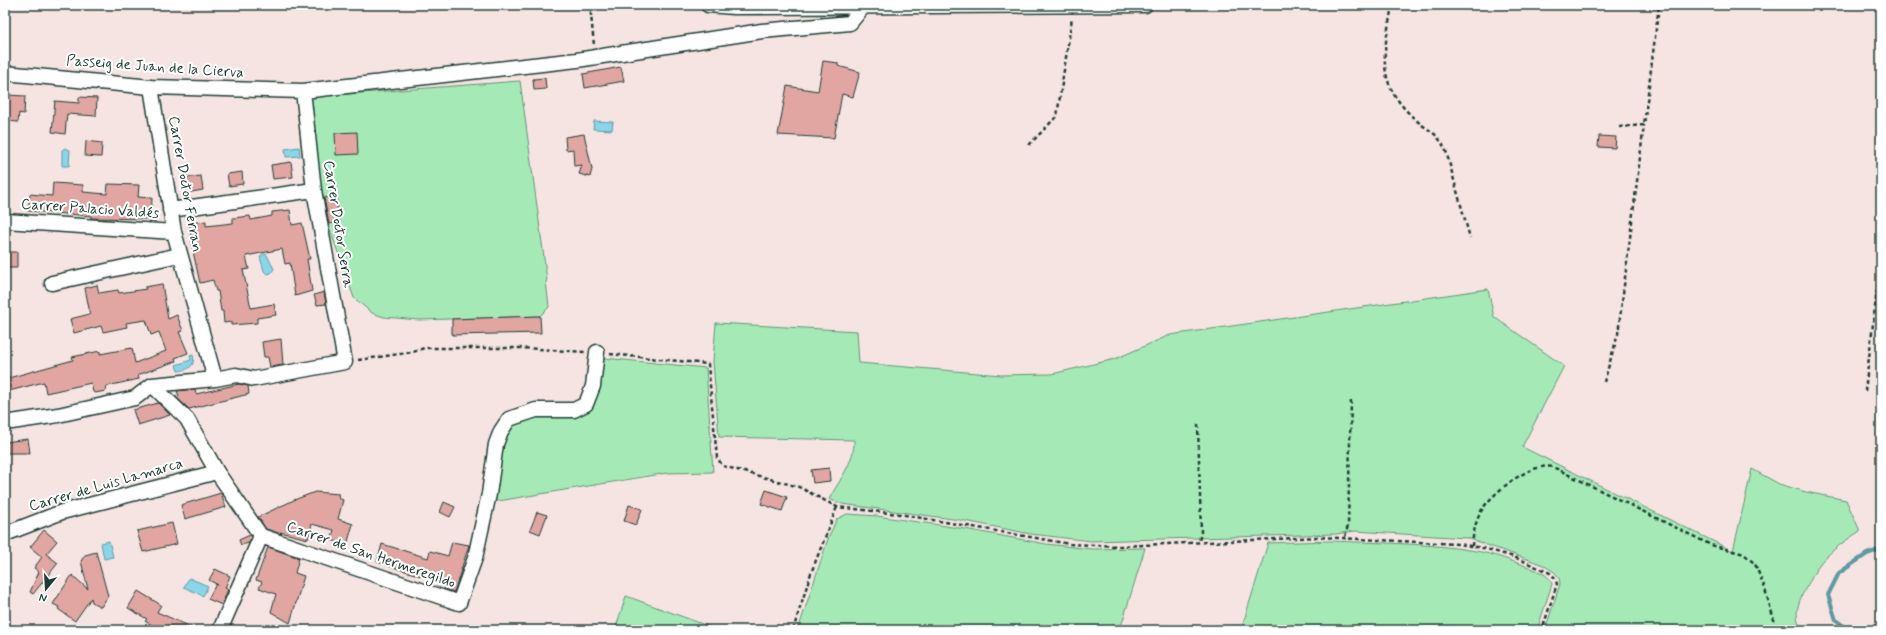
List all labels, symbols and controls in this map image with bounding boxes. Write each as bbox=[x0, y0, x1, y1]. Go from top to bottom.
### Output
street label: Passeig de Juan de la Cierva bbox=[66, 51, 244, 83]
street label: Carrer Doctor Ferran bbox=[163, 114, 207, 254]
street label: Carrer Doctor Serra bbox=[318, 159, 358, 290]
street label: Carrer Palacio Valdés bbox=[20, 194, 160, 224]
street label: Carrer de Luis Lamarca bbox=[27, 453, 185, 517]
street label: Carrer de San Hermeregildo bbox=[284, 517, 458, 594]
north arrow bbox=[26, 569, 66, 609]
text: N bbox=[38, 590, 49, 605]

